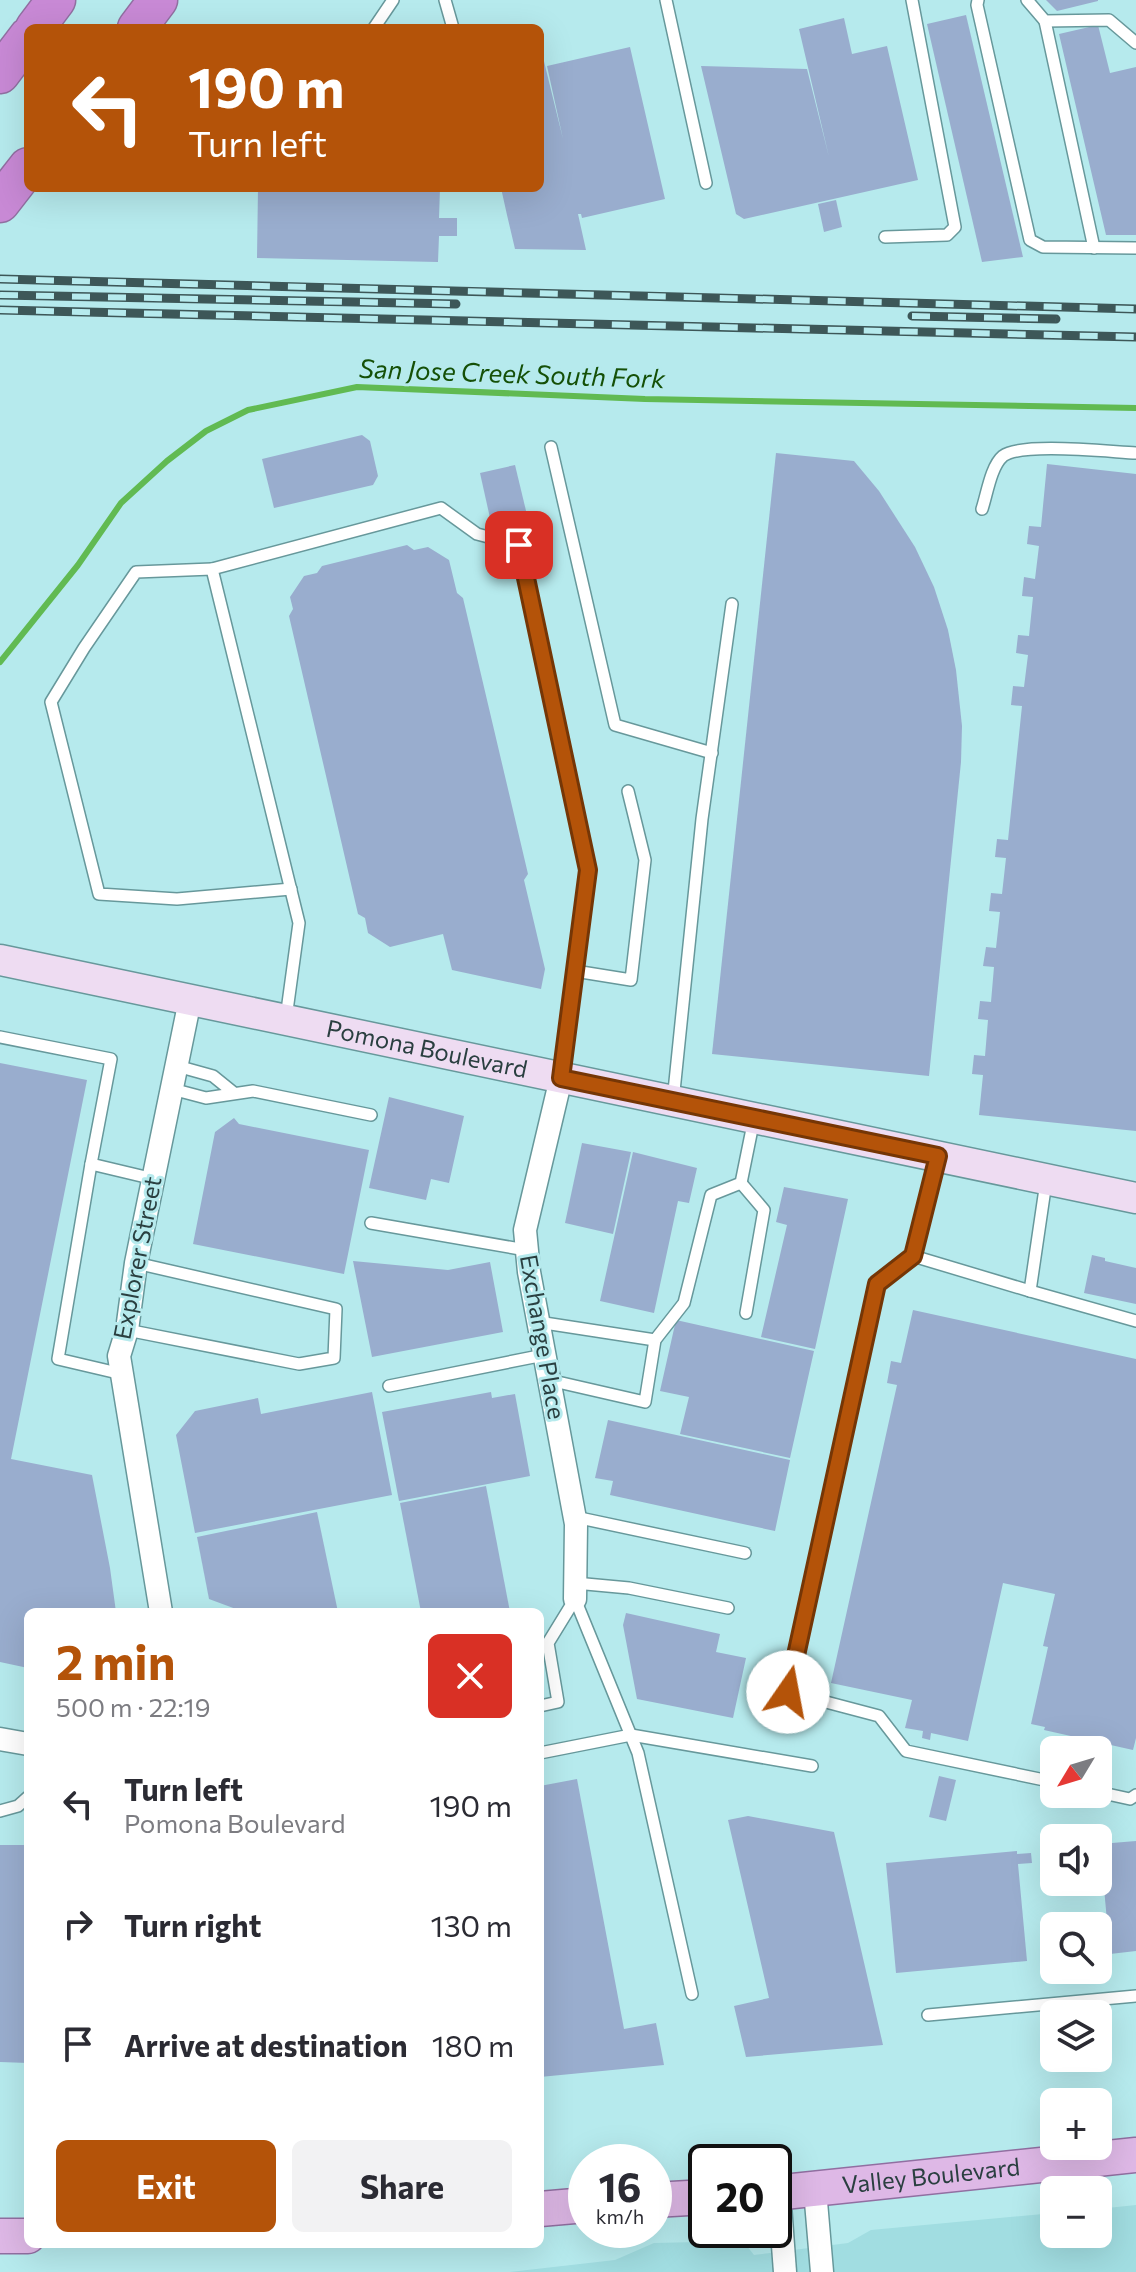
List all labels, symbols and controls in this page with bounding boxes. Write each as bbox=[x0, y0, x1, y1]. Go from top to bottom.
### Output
text: 190 m bbox=[188, 51, 345, 120]
icon: left bbox=[56, 56, 160, 160]
text: Turn left bbox=[188, 120, 327, 164]
water label: San Jose Creek South Fork bbox=[358, 352, 667, 393]
pin bbox=[485, 511, 553, 579]
icon: arrive bbox=[497, 523, 541, 567]
street label: Pomona Boulevard bbox=[324, 1013, 530, 1083]
street label: Explorer Street bbox=[107, 1174, 167, 1342]
street label: Exchange Place bbox=[515, 1252, 572, 1421]
text: 2 min bbox=[56, 1631, 176, 1690]
button: close bbox=[428, 1634, 512, 1718]
position arrow bbox=[746, 1650, 830, 1734]
text: 500 m · 22:19 bbox=[56, 1691, 211, 1722]
north arrow bbox=[1040, 1736, 1112, 1808]
map controls bbox=[1040, 1736, 1112, 2248]
text: Turn left bbox=[124, 1770, 243, 1807]
icon: left bbox=[56, 1782, 100, 1826]
text: 190 m bbox=[429, 1786, 512, 1823]
text: Pomona Boulevard bbox=[124, 1807, 346, 1838]
button: sound bbox=[1040, 1824, 1112, 1896]
icon: right bbox=[56, 1902, 100, 1946]
text: Turn right bbox=[124, 1906, 261, 1943]
text: 130 m bbox=[431, 1906, 512, 1943]
button: search bbox=[1040, 1912, 1112, 1984]
button: layers bbox=[1040, 2000, 1112, 2072]
icon: arrive bbox=[56, 2022, 100, 2066]
text: Arrive at destination bbox=[124, 2026, 408, 2063]
text: 180 m bbox=[432, 2026, 514, 2063]
button: + bbox=[1040, 2088, 1112, 2160]
button: Exit bbox=[56, 2140, 276, 2232]
button: Share bbox=[292, 2140, 512, 2232]
speed limit sign: 20 bbox=[688, 2144, 792, 2248]
street label: Valley Boulevard bbox=[841, 2151, 1021, 2199]
text: 16 bbox=[599, 2161, 641, 2210]
button: − bbox=[1040, 2176, 1112, 2248]
text: km/h bbox=[596, 2204, 644, 2228]

